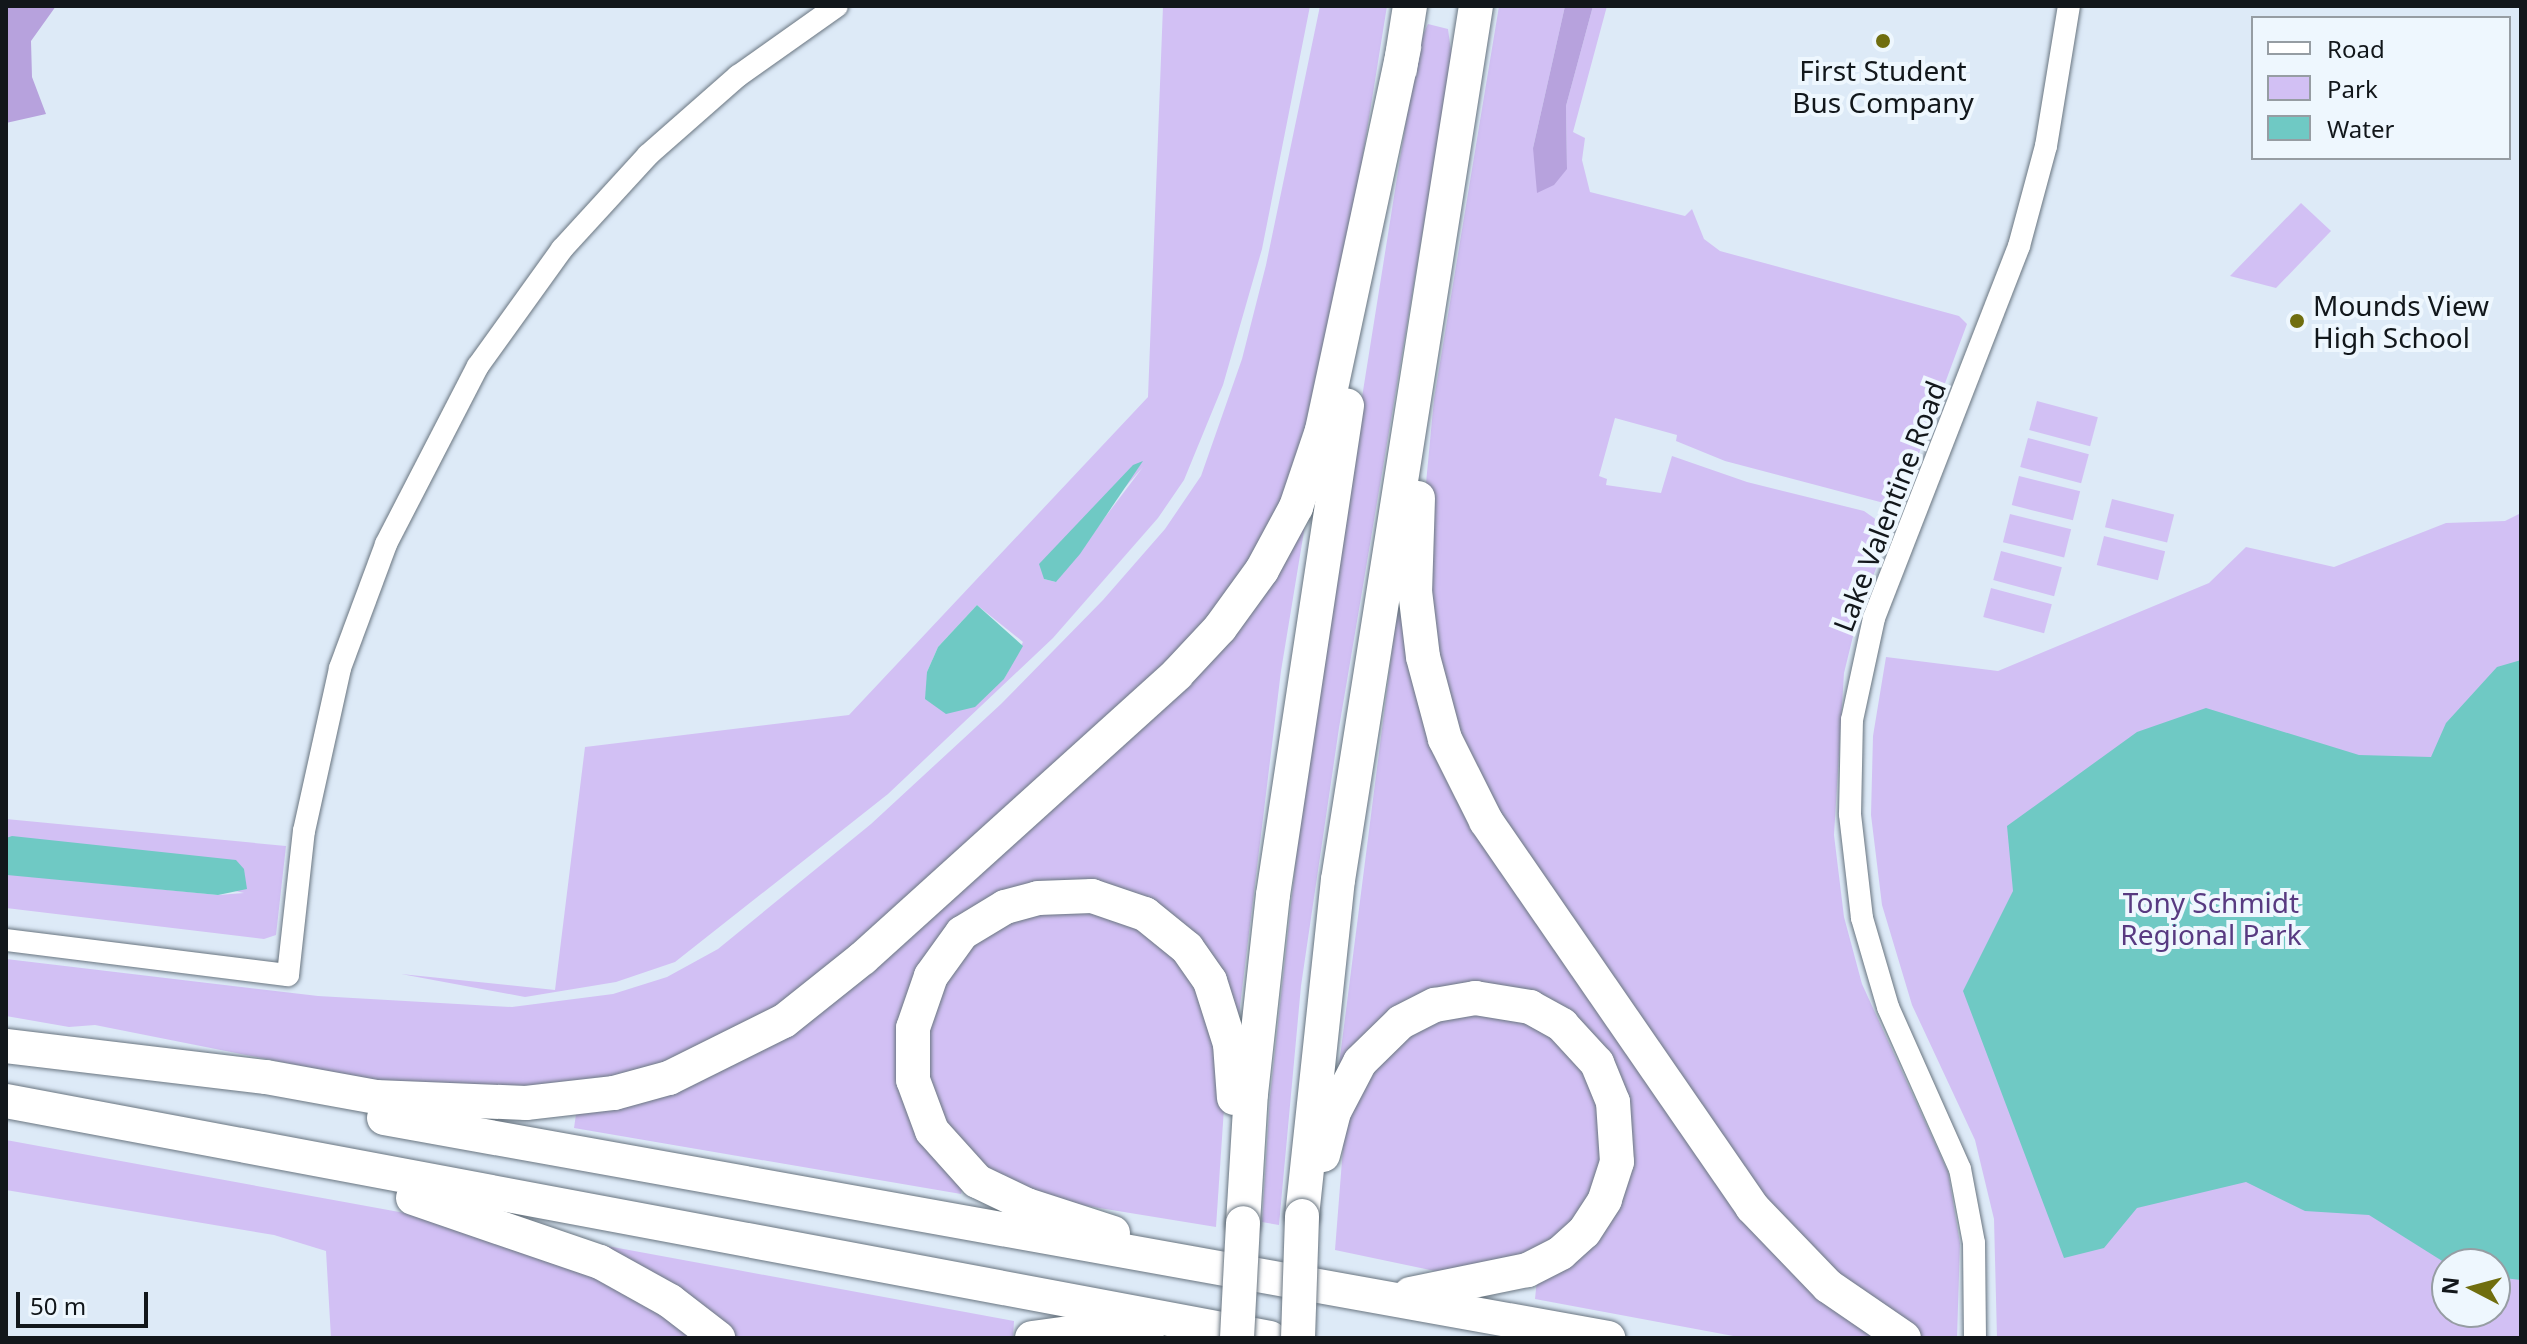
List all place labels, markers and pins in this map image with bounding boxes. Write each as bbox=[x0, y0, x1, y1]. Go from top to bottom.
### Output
marker: First Student Bus Company bbox=[1874, 32, 1892, 50]
place label: First Student Bus Company bbox=[1792, 53, 1974, 119]
place label: Mounds View High School bbox=[2313, 288, 2489, 354]
marker: Mounds View High School bbox=[2288, 312, 2306, 330]

